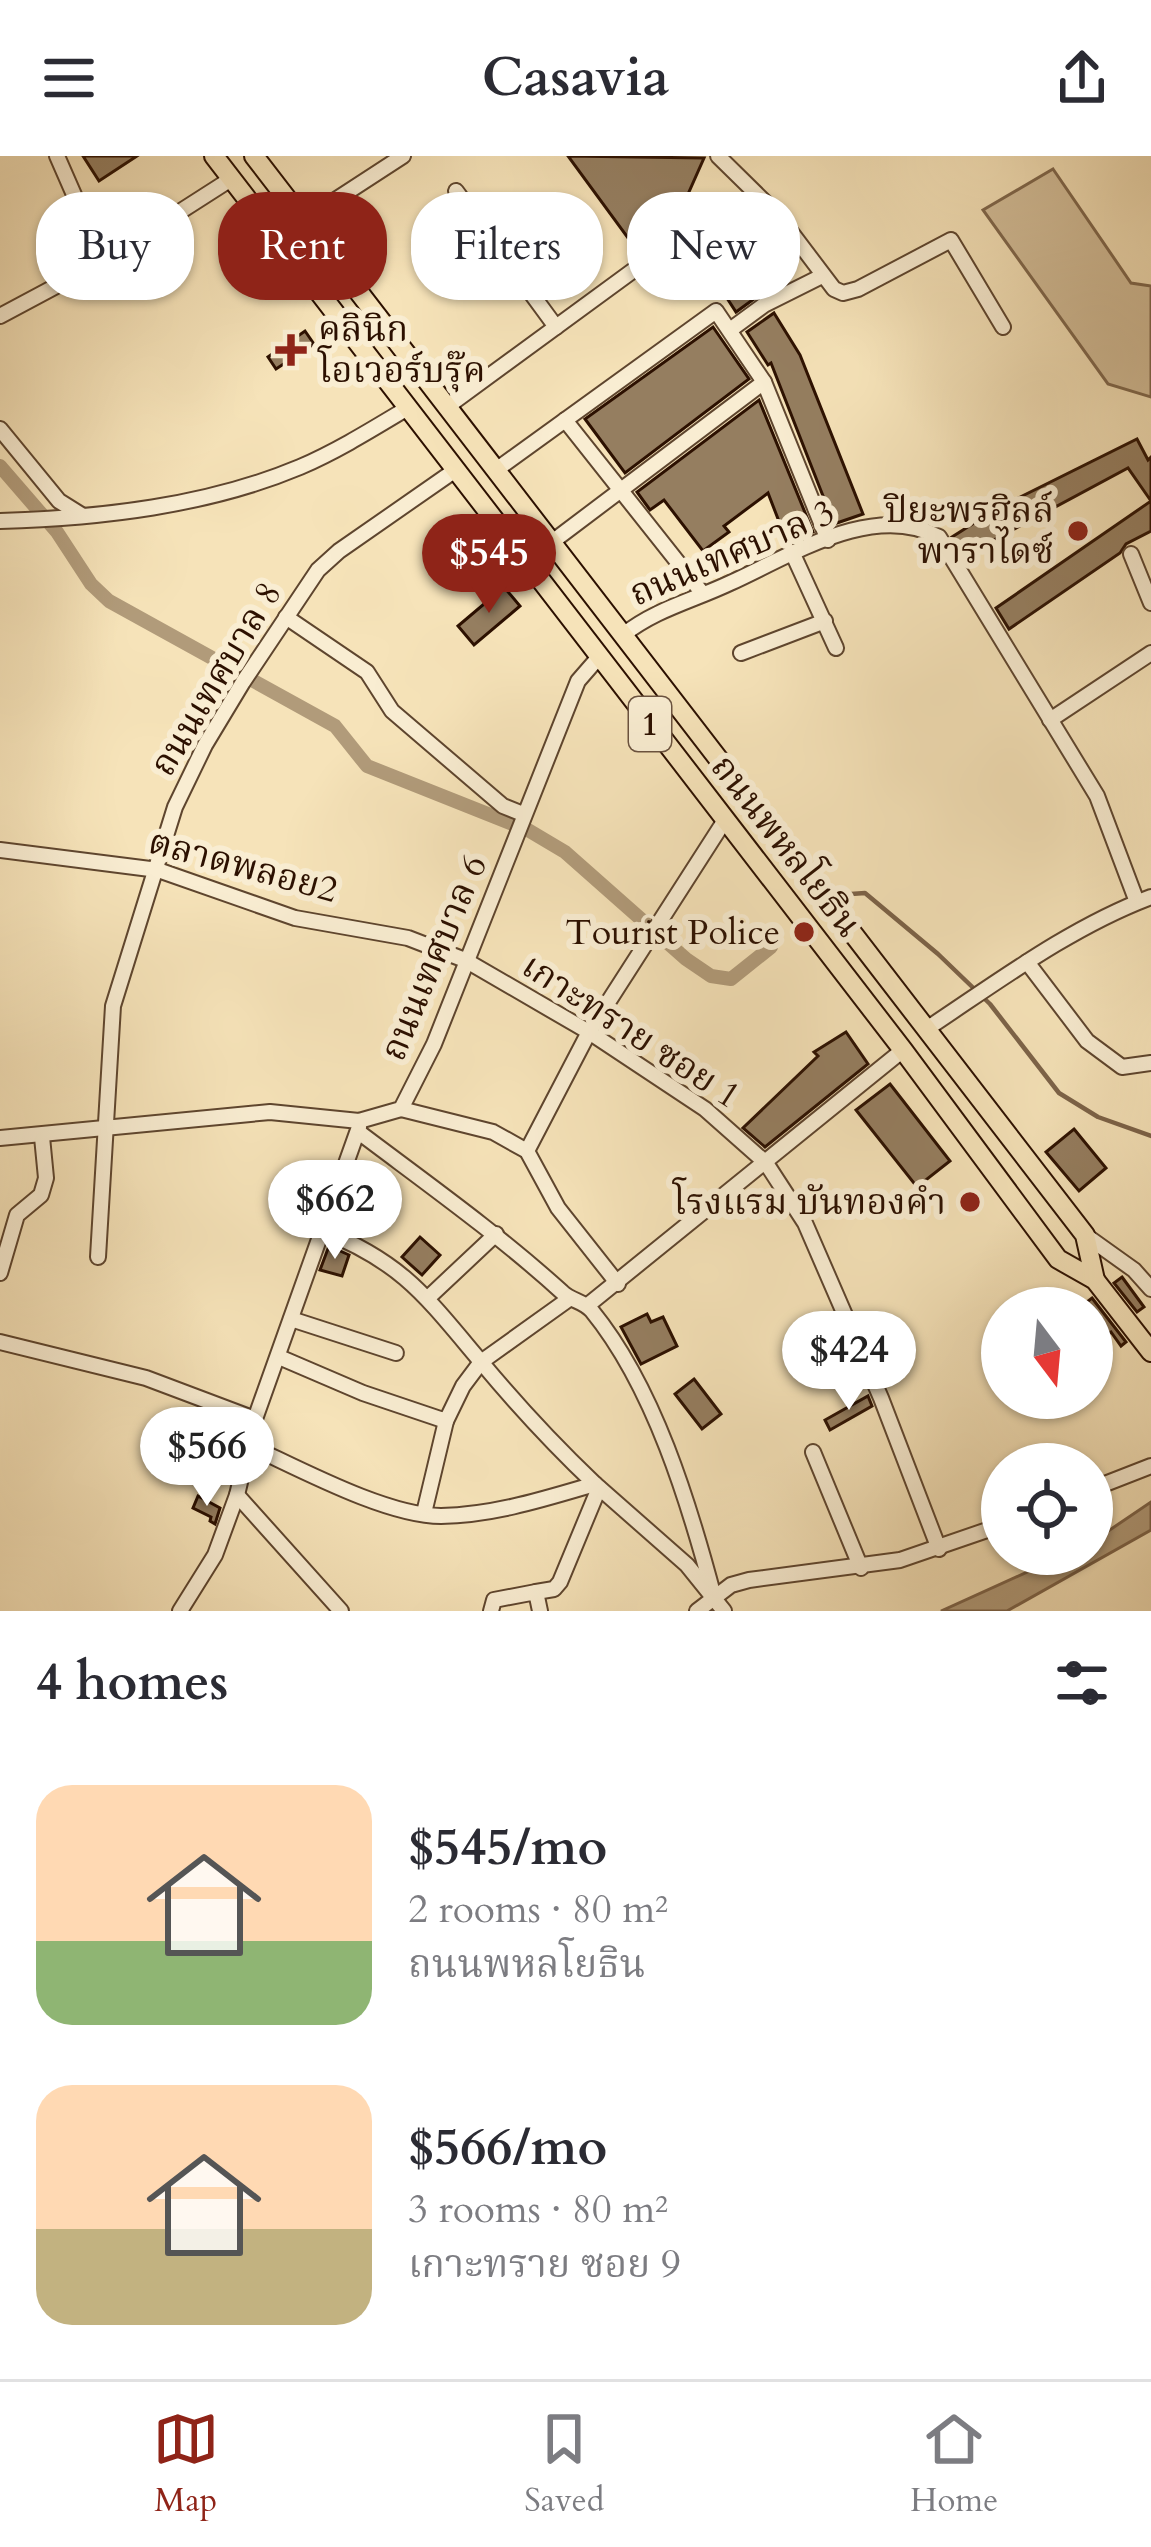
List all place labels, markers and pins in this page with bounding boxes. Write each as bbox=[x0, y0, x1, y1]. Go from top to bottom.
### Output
place label: คลินิก โอเวอร์บรุ๊ค bbox=[317, 305, 485, 395]
marker: คลินิก โอเวอร์บรุ๊ค bbox=[275, 334, 307, 366]
place label: ปิยะพรฮิลล์ พาราไดซ์ bbox=[883, 486, 1054, 576]
pin: $545 bbox=[418, 514, 560, 616]
marker: ปิยะพรฮิลล์ พาราไดซ์ bbox=[1065, 518, 1091, 544]
place label: Tourist Police bbox=[565, 908, 780, 957]
marker: Tourist Police bbox=[791, 919, 817, 945]
pin: $662 bbox=[264, 1160, 406, 1262]
place label: โรงแรม บันทองคํา bbox=[672, 1177, 946, 1227]
marker: โรงแรม บันทองคํา bbox=[957, 1189, 983, 1215]
pin: $424 bbox=[778, 1311, 920, 1413]
pin: $566 bbox=[136, 1407, 278, 1509]

